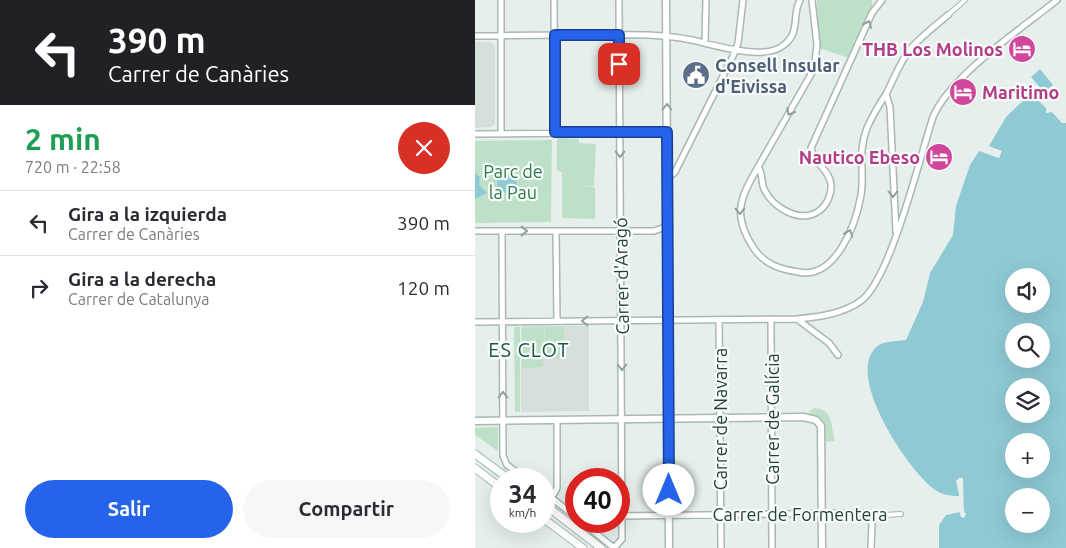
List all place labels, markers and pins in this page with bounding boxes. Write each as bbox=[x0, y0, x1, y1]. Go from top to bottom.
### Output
hotel icon: THB Los Molinos bbox=[1007, 34, 1037, 64]
place label: THB Los Molinos bbox=[862, 39, 1003, 59]
pin bbox=[598, 43, 640, 85]
place label: Consell Insular d'Eivissa bbox=[715, 55, 840, 96]
public building icon: Consell Insular d'Eivissa bbox=[681, 60, 711, 90]
hotel icon: Maritimo bbox=[948, 77, 978, 107]
place label: Maritimo bbox=[982, 82, 1059, 102]
hotel icon: Nautico Ebeso bbox=[924, 142, 954, 172]
place label: Nautico Ebeso bbox=[799, 147, 920, 167]

